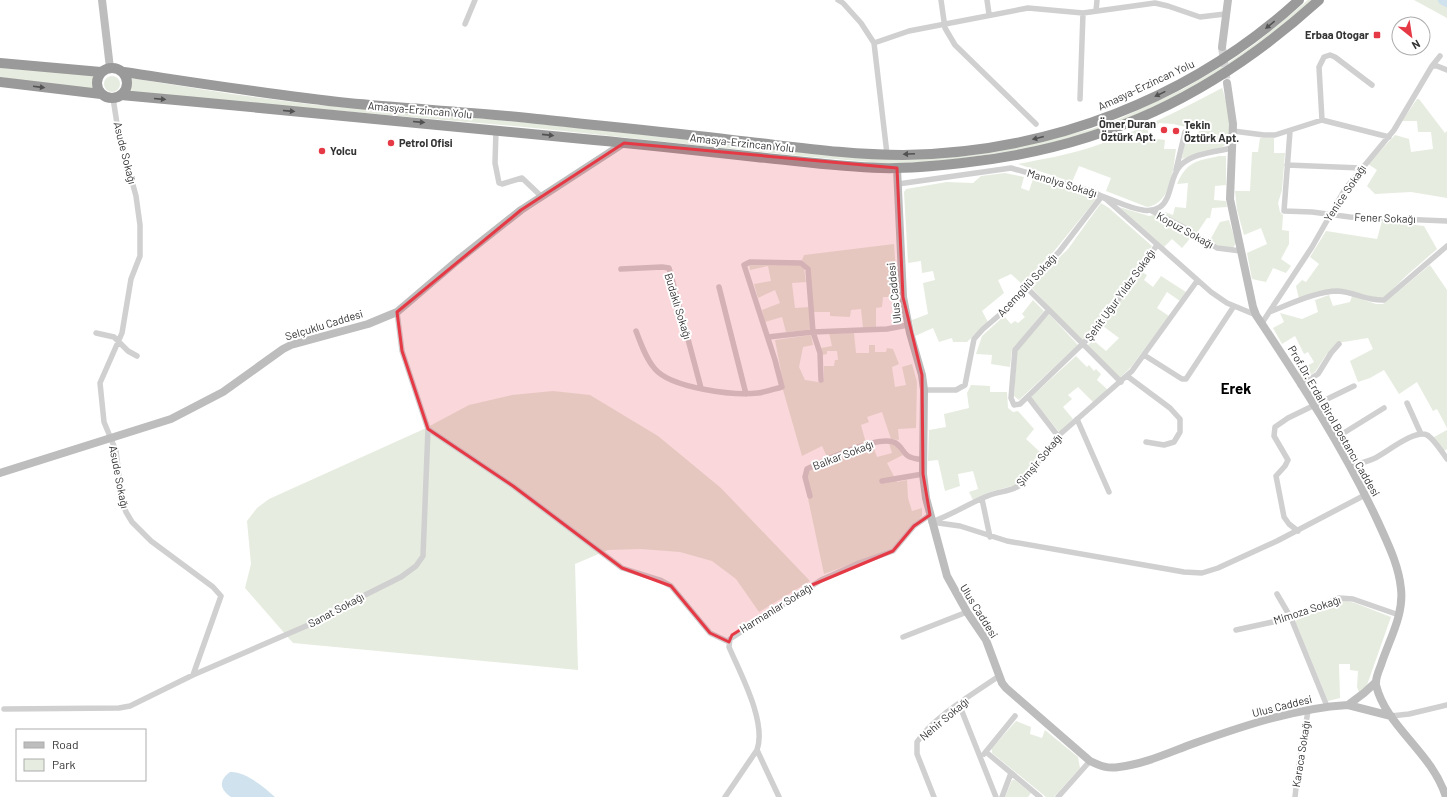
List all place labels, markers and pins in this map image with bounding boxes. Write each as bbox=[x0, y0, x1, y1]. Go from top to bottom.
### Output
place label: Erbaa Otogar bbox=[1305, 28, 1370, 41]
marker: Erbaa Otogar bbox=[1372, 30, 1382, 40]
place label: Ömer Duran Öztürk Apt. bbox=[1099, 117, 1156, 143]
place label: Tekin Öztürk Apt. bbox=[1184, 118, 1239, 144]
marker: Ömer Duran Öztürk Apt. bbox=[1159, 125, 1169, 135]
marker: Tekin Öztürk Apt. bbox=[1171, 126, 1181, 136]
place label: Petrol Ofisi bbox=[399, 136, 453, 149]
marker: Petrol Ofisi bbox=[386, 138, 396, 148]
place label: Yolcu bbox=[330, 144, 357, 157]
marker: Yolcu bbox=[317, 146, 327, 156]

